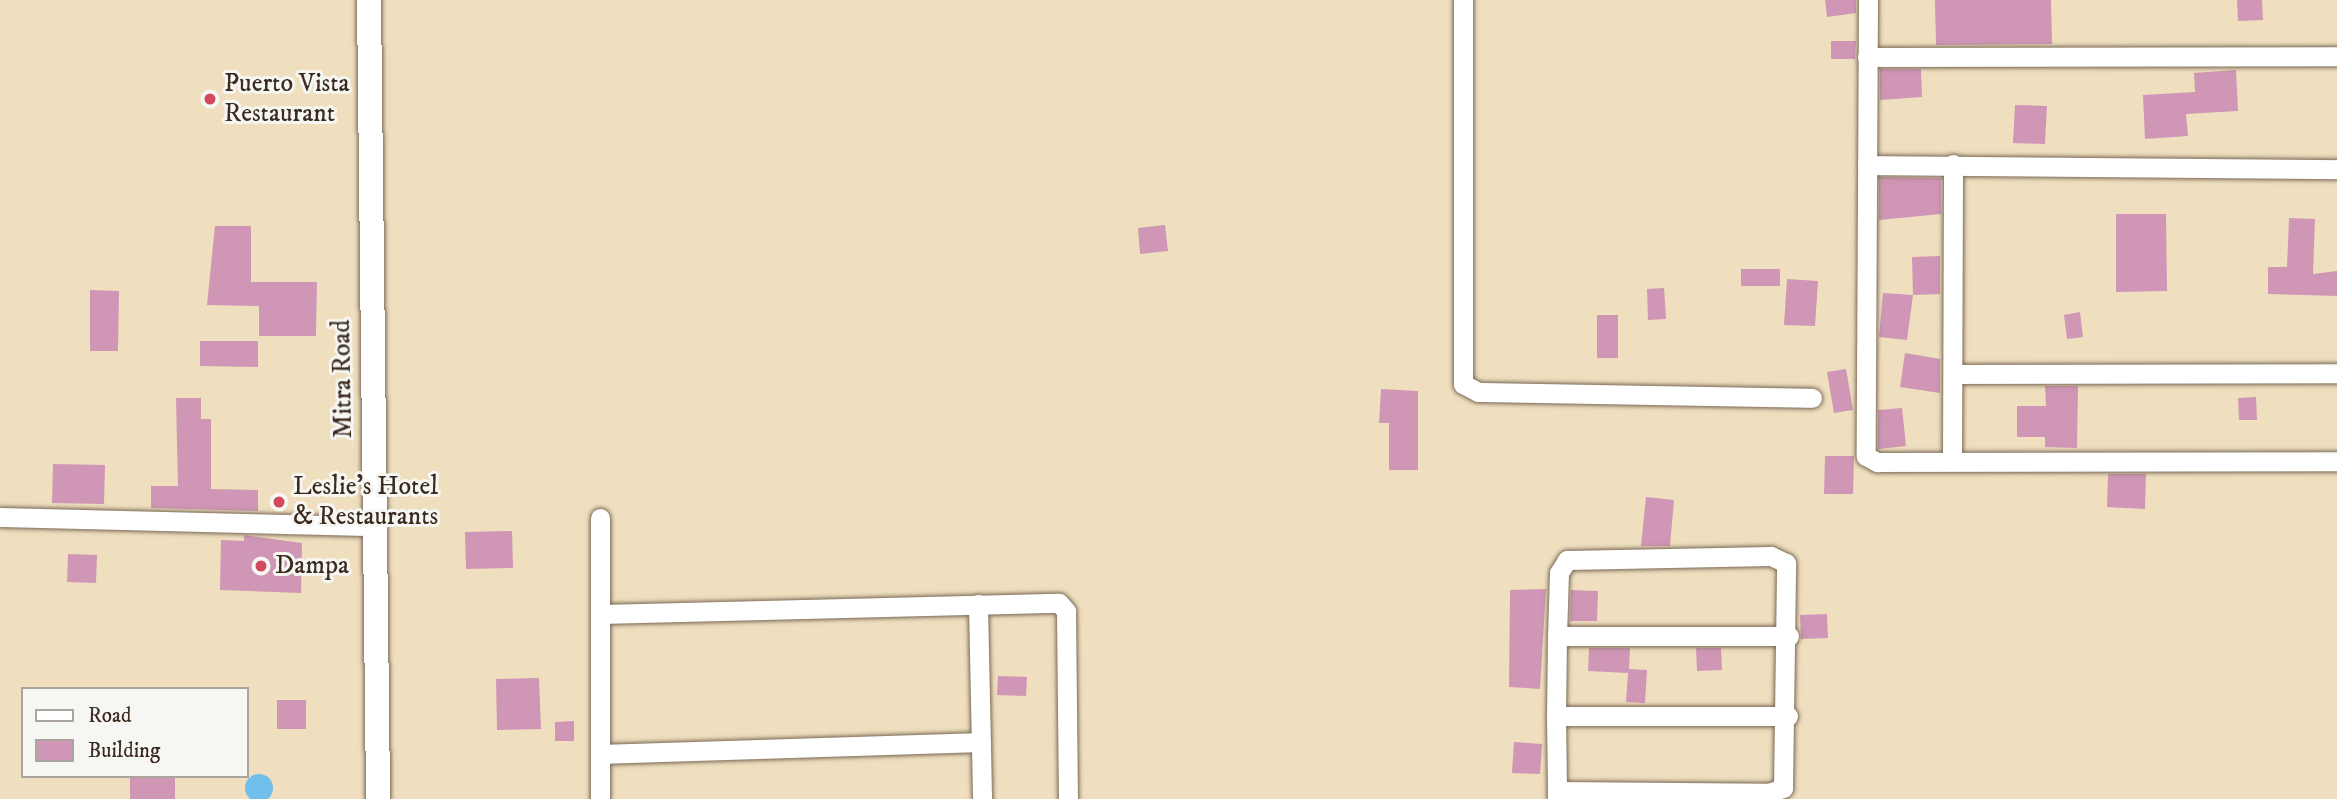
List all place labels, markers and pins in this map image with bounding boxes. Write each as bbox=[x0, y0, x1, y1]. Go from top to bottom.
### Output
place label: Puerto Vista Restaurant bbox=[224, 68, 350, 130]
marker: Puerto Vista Restaurant bbox=[202, 91, 218, 107]
place label: Leslie's Hotel & Restaurants bbox=[293, 471, 438, 532]
marker: Leslie's Hotel & Restaurants bbox=[271, 494, 287, 510]
place label: Dampa bbox=[275, 550, 349, 582]
marker: Dampa bbox=[253, 558, 269, 574]

